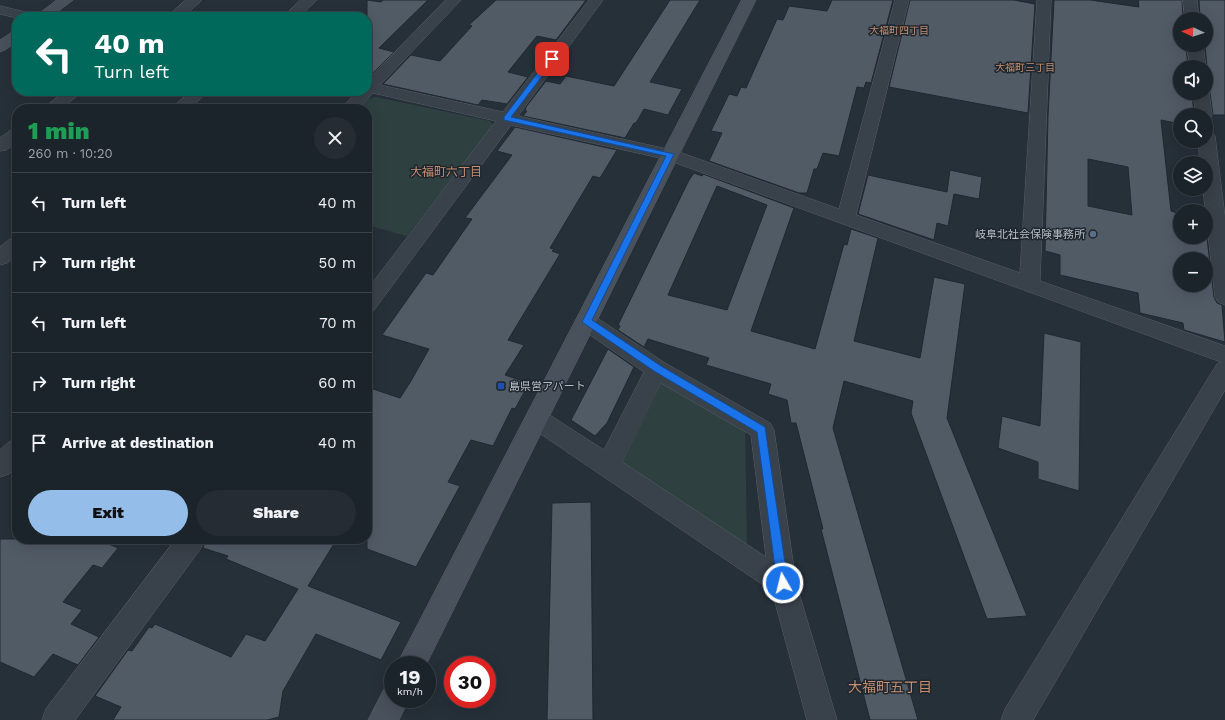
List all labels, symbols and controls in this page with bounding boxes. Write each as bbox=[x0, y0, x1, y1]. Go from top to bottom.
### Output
north arrow bbox=[1173, 12, 1213, 52]
map controls bbox=[1173, 12, 1213, 292]
district label: 大福町四丁目 bbox=[869, 25, 929, 36]
text: 40 m bbox=[94, 27, 164, 60]
icon: left bbox=[28, 28, 80, 80]
pin bbox=[535, 42, 569, 76]
icon: arrive bbox=[541, 48, 563, 70]
button: sound bbox=[1173, 60, 1213, 100]
text: Turn left bbox=[94, 61, 169, 82]
district label: 大福町三丁目 bbox=[995, 62, 1055, 73]
button: search bbox=[1173, 108, 1213, 148]
text: 1 min bbox=[28, 117, 90, 145]
button: close bbox=[314, 117, 356, 159]
text: 260 m · 10:20 bbox=[28, 146, 113, 161]
button: layers bbox=[1173, 156, 1213, 196]
district label: 大福町六丁目 bbox=[410, 165, 482, 179]
icon: left bbox=[28, 192, 50, 214]
text: Turn left bbox=[62, 194, 126, 212]
text: 40 m bbox=[318, 194, 356, 212]
button: + bbox=[1173, 204, 1213, 244]
place label: 岐阜北社会保険事務所 bbox=[975, 228, 1086, 241]
marker: 岐阜北社会保険事務所 bbox=[1088, 229, 1098, 239]
icon: right bbox=[28, 252, 50, 274]
button: − bbox=[1173, 252, 1213, 292]
text: Turn right bbox=[62, 254, 135, 272]
text: 50 m bbox=[319, 254, 356, 272]
icon: left bbox=[28, 312, 50, 334]
text: Turn left bbox=[62, 314, 126, 332]
text: 70 m bbox=[319, 314, 356, 332]
icon: right bbox=[28, 372, 50, 394]
text: Turn right bbox=[62, 374, 135, 392]
text: 60 m bbox=[318, 374, 356, 392]
place label: 島県営アパート bbox=[509, 380, 586, 393]
marker: 島県営アパート bbox=[496, 381, 506, 391]
icon: arrive bbox=[28, 432, 50, 454]
text: Arrive at destination bbox=[62, 434, 214, 452]
text: 40 m bbox=[318, 434, 356, 452]
button: Exit bbox=[28, 490, 188, 536]
button: Share bbox=[196, 490, 356, 536]
position arrow bbox=[762, 562, 804, 604]
speed limit sign: 30 bbox=[444, 656, 496, 708]
text: 19 bbox=[400, 665, 420, 689]
district label: 大福町五丁目 bbox=[848, 679, 932, 695]
text: km/h bbox=[397, 686, 423, 697]

